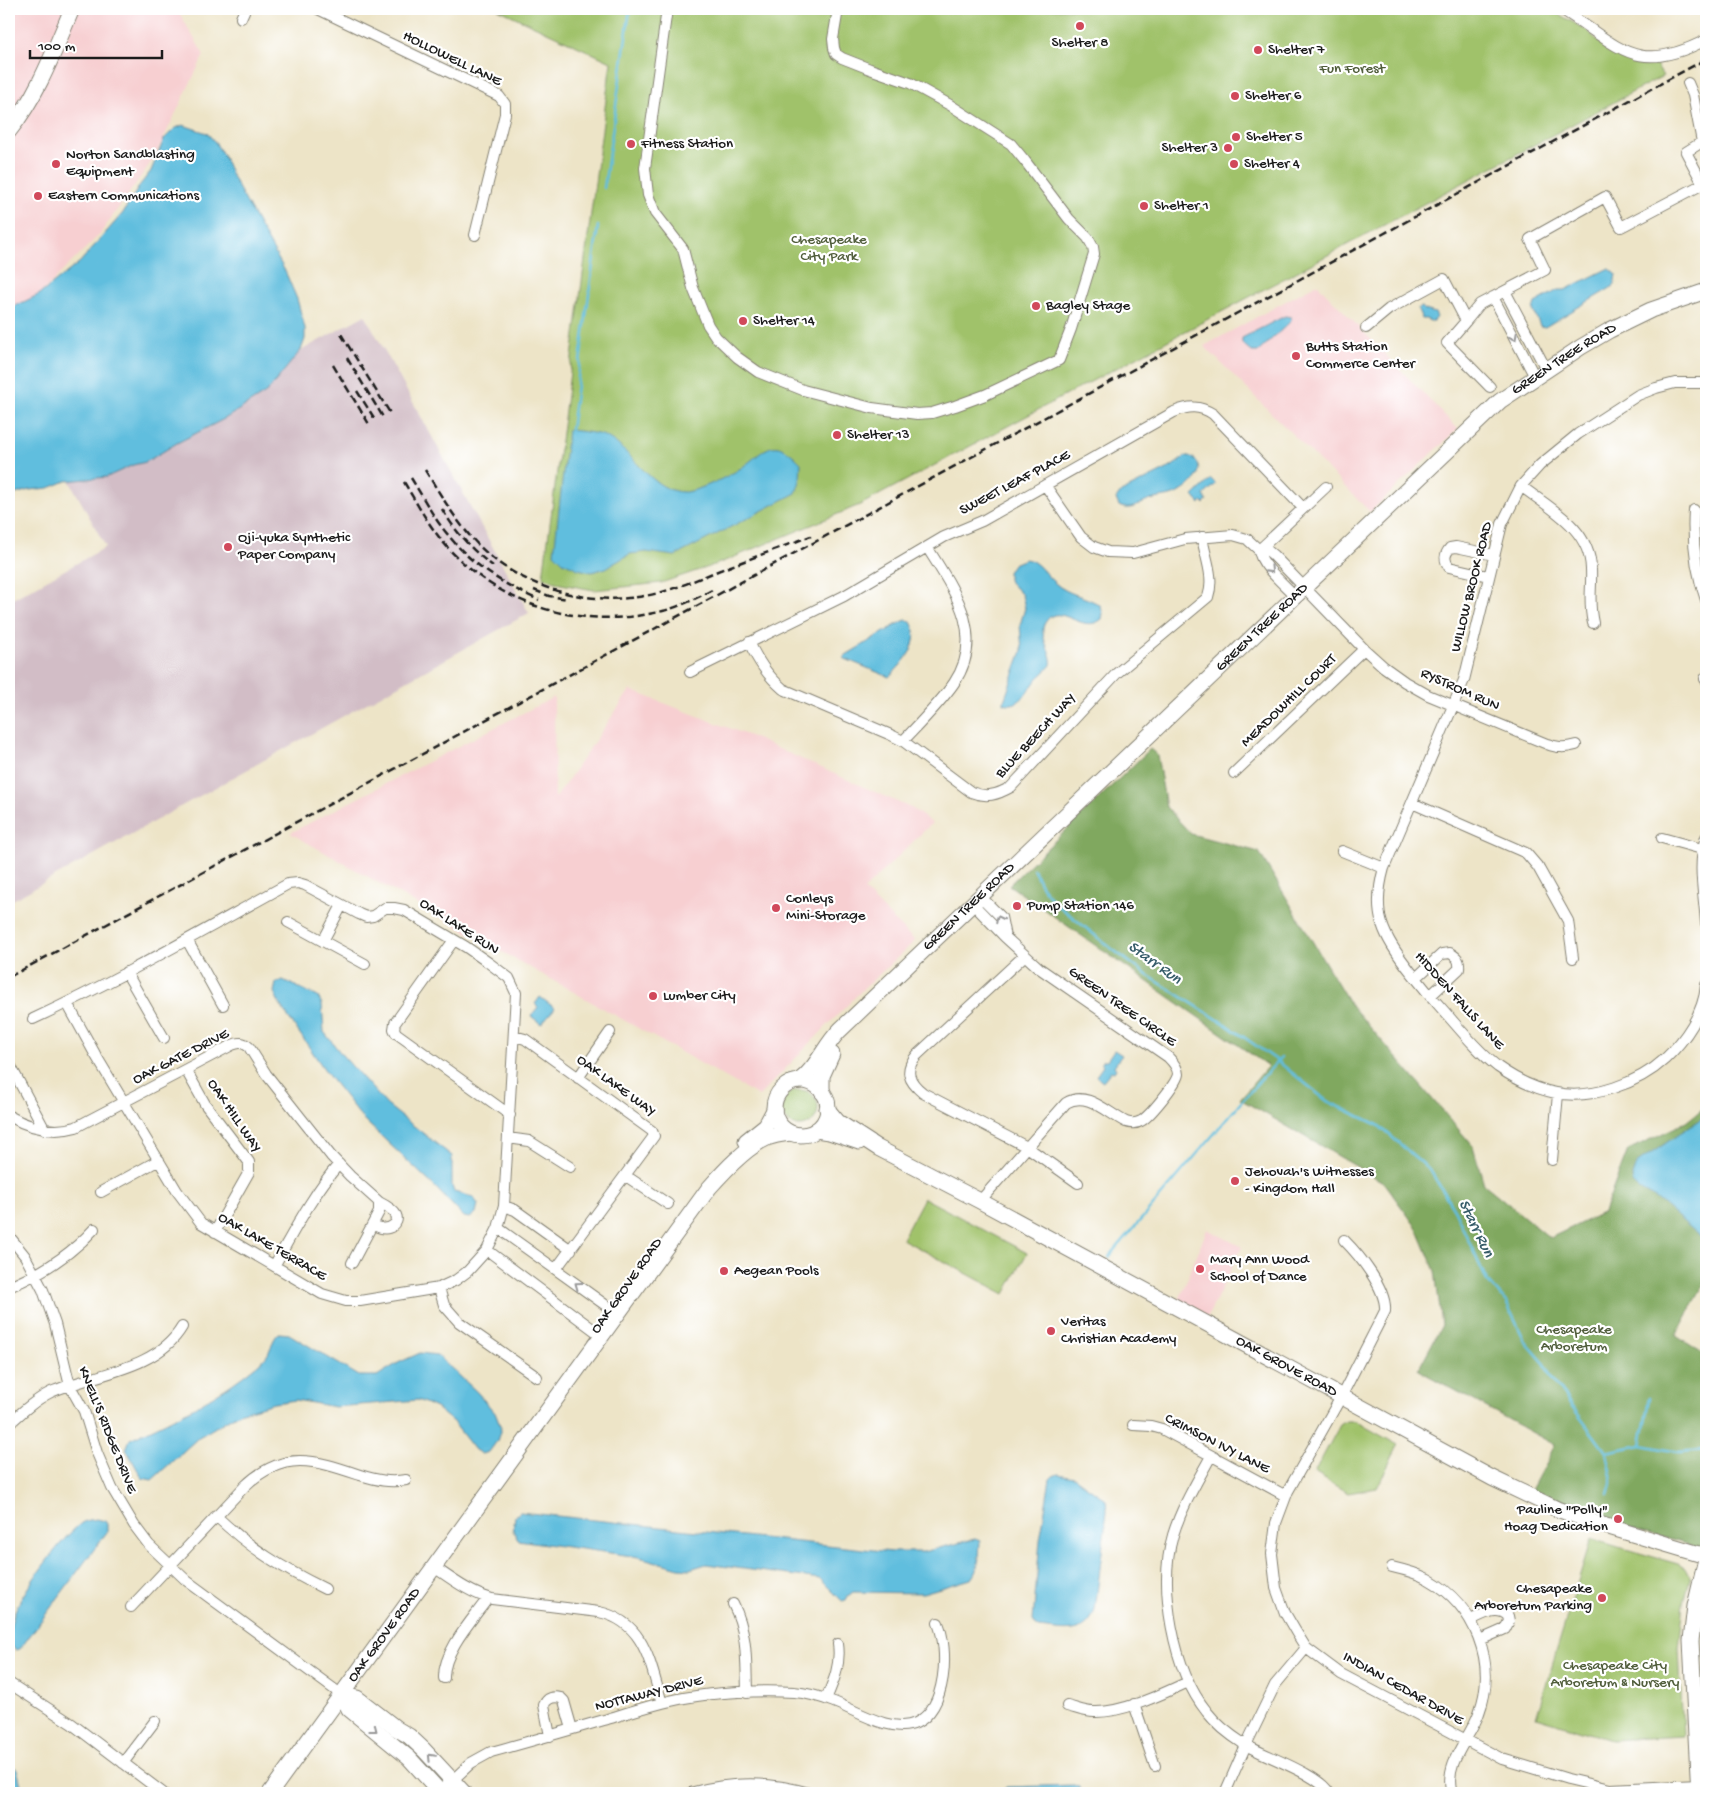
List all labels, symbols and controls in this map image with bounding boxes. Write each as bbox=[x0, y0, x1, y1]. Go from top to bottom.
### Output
marker: Shelter 8 bbox=[1074, 20, 1086, 32]
street label: HOLLOWELL LANE bbox=[400, 27, 505, 91]
scale bar bbox=[30, 28, 162, 60]
place label: Shelter 8 bbox=[1051, 34, 1109, 52]
text: 100 m bbox=[37, 38, 76, 56]
place label: Shelter 7 bbox=[1268, 41, 1326, 59]
marker: Shelter 7 bbox=[1252, 44, 1264, 56]
park label: Fun Forest bbox=[1318, 60, 1387, 78]
place label: Shelter 6 bbox=[1245, 87, 1302, 105]
marker: Shelter 6 bbox=[1229, 90, 1241, 102]
place label: Shelter 5 bbox=[1246, 128, 1303, 146]
marker: Shelter 5 bbox=[1230, 131, 1242, 143]
place label: Fitness Station bbox=[640, 135, 733, 153]
marker: Fitness Station bbox=[625, 138, 637, 150]
place label: Shelter 3 bbox=[1161, 139, 1218, 157]
marker: Shelter 3 bbox=[1222, 142, 1234, 154]
place label: Norton Sandblasting Equipment bbox=[66, 146, 195, 181]
place label: Shelter 4 bbox=[1244, 155, 1300, 173]
marker: Norton Sandblasting Equipment bbox=[50, 158, 62, 170]
marker: Shelter 4 bbox=[1228, 158, 1240, 170]
place label: Eastern Communications bbox=[48, 187, 199, 205]
marker: Eastern Communications bbox=[32, 190, 44, 202]
place label: Shelter 1 bbox=[1154, 197, 1209, 215]
marker: Shelter 1 bbox=[1138, 200, 1150, 212]
park label: Chesapeake City Park bbox=[791, 231, 867, 266]
place label: Bagley Stage bbox=[1045, 297, 1130, 315]
marker: Bagley Stage bbox=[1030, 300, 1042, 312]
place label: Shelter 14 bbox=[753, 312, 815, 330]
marker: Shelter 14 bbox=[737, 315, 749, 327]
street label: GREEN TREE ROAD bbox=[1508, 319, 1620, 400]
one-way arrow bbox=[1508, 332, 1518, 341]
place label: Butts Station Commerce Center bbox=[1305, 338, 1417, 373]
marker: Butts Station Commerce Center bbox=[1290, 350, 1302, 362]
place label: Shelter 13 bbox=[847, 426, 910, 444]
marker: Shelter 13 bbox=[831, 429, 843, 441]
street label: SWEET LEAF PLACE bbox=[957, 446, 1074, 520]
street label: WILLOW BROOK ROAD bbox=[1447, 520, 1497, 654]
place label: Oji-yuka Synthetic Paper Company bbox=[237, 529, 351, 564]
marker: Oji-yuka Synthetic Paper Company bbox=[222, 541, 234, 553]
one-way arrow bbox=[1264, 564, 1273, 573]
street label: GREEN TREE ROAD bbox=[1212, 579, 1312, 676]
street label: MEADOWHILL COURT bbox=[1237, 650, 1342, 751]
street label: RYSTROM RUN bbox=[1418, 665, 1503, 716]
street label: BLUE BEECH WAY bbox=[991, 690, 1080, 783]
street label: GREEN TREE ROAD bbox=[919, 859, 1019, 955]
place label: Conleys Mini-Storage bbox=[786, 890, 866, 925]
street label: OAK LAKE RUN bbox=[416, 895, 502, 960]
place label: Pump Station 146 bbox=[1026, 897, 1134, 915]
marker: Pump Station 146 bbox=[1011, 900, 1023, 912]
marker: Conleys Mini-Storage bbox=[770, 902, 782, 914]
one-way arrow bbox=[995, 916, 1005, 925]
water label: Starr Run bbox=[1124, 938, 1185, 990]
street label: HIDDEN FALLS LANE bbox=[1410, 948, 1508, 1054]
street label: GREEN TREE CIRCLE bbox=[1064, 963, 1180, 1051]
place label: Lumber City bbox=[663, 987, 736, 1005]
marker: Lumber City bbox=[647, 990, 659, 1002]
street label: OAK GATE DRIVE bbox=[130, 1025, 233, 1089]
street label: OAK LAKE WAY bbox=[573, 1051, 659, 1121]
street label: OAK HILL WAY bbox=[203, 1076, 265, 1156]
place label: Jehovah's Witnesses - Kingdom Hall bbox=[1245, 1163, 1374, 1198]
marker: Jehovah's Witnesses - Kingdom Hall bbox=[1229, 1175, 1241, 1187]
water label: Starr Run bbox=[1453, 1197, 1497, 1261]
street label: OAK LAKE TERRACE bbox=[215, 1209, 330, 1286]
street label: OAK GROVE ROAD bbox=[587, 1234, 667, 1337]
place label: Mary Ann Wood School of Dance bbox=[1210, 1251, 1310, 1286]
place label: Aegean Pools bbox=[734, 1262, 819, 1280]
marker: Mary Ann Wood School of Dance bbox=[1194, 1263, 1206, 1275]
marker: Aegean Pools bbox=[718, 1265, 730, 1277]
one-way arrow bbox=[574, 1282, 584, 1291]
place label: Veritas Christian Academy bbox=[1060, 1313, 1177, 1348]
park label: Chesapeake Arboretum bbox=[1536, 1321, 1612, 1356]
marker: Veritas Christian Academy bbox=[1045, 1325, 1057, 1337]
street label: OAK GROVE ROAD bbox=[1232, 1332, 1340, 1402]
street label: KNELL'S RIDGE DRIVE bbox=[73, 1364, 141, 1497]
street label: CRIMSON IVY LANE bbox=[1162, 1410, 1273, 1478]
place label: Pauline "Polly" Hoag Dedication bbox=[1504, 1501, 1608, 1536]
marker: Pauline "Polly" Hoag Dedication bbox=[1612, 1513, 1624, 1525]
place label: Chesapeake Arboretum Parking bbox=[1474, 1580, 1592, 1615]
street label: OAK GROVE ROAD bbox=[344, 1584, 425, 1686]
marker: Chesapeake Arboretum Parking bbox=[1596, 1592, 1608, 1604]
street label: INDIAN CEDAR DRIVE bbox=[1339, 1648, 1467, 1730]
park label: Chesapeake City Arboretum & Nursery bbox=[1551, 1657, 1680, 1692]
street label: NOTTAWAY DRIVE bbox=[593, 1672, 705, 1716]
one-way arrow bbox=[368, 1724, 377, 1732]
one-way arrow bbox=[428, 1754, 437, 1763]

